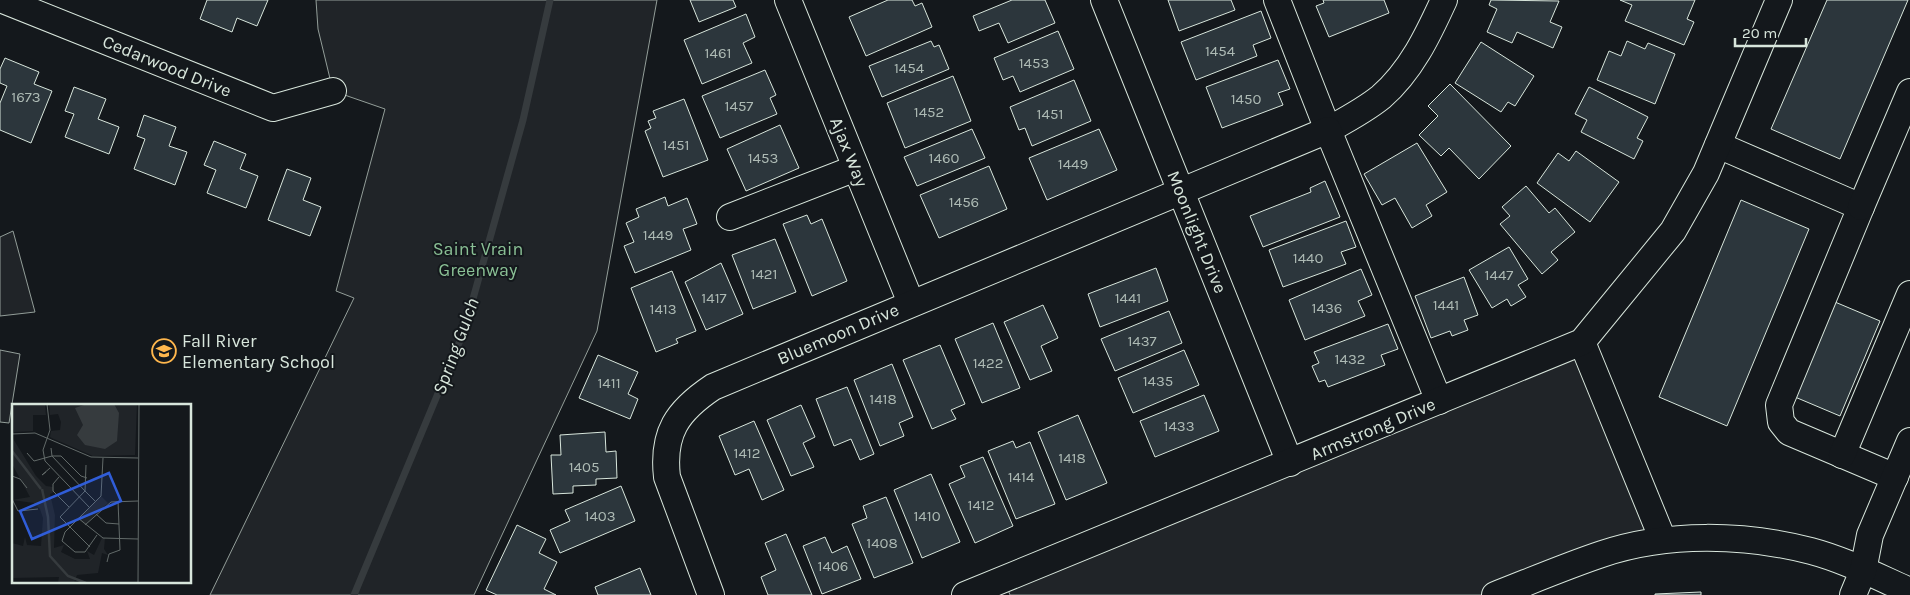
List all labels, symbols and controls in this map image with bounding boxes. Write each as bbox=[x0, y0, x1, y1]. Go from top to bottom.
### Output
scale bar bbox=[1735, 15, 1806, 47]
text: 20 m bbox=[1742, 24, 1777, 42]
street label: Cedarwood Drive bbox=[99, 30, 235, 102]
house number: 1454 bbox=[1205, 42, 1236, 60]
house number: 1461 bbox=[705, 44, 731, 62]
house number: 1453 bbox=[1019, 54, 1049, 72]
house number: 1454 bbox=[894, 59, 925, 77]
house number: 1673 bbox=[11, 88, 41, 106]
house number: 1450 bbox=[1231, 90, 1261, 108]
house number: 1457 bbox=[725, 97, 753, 115]
house number: 1452 bbox=[914, 103, 944, 121]
house number: 1451 bbox=[1037, 105, 1063, 123]
street label: Ajax Way bbox=[825, 114, 873, 191]
house number: 1451 bbox=[663, 136, 689, 154]
house number: 1453 bbox=[748, 149, 778, 167]
house number: 1460 bbox=[929, 149, 960, 167]
house number: 1449 bbox=[1058, 155, 1088, 173]
street label: Moonlight Drive bbox=[1162, 167, 1232, 297]
house number: 1456 bbox=[949, 193, 979, 211]
house number: 1449 bbox=[643, 226, 673, 244]
park label: Saint Vrain Greenway bbox=[433, 238, 523, 281]
house number: 1440 bbox=[1293, 249, 1323, 267]
house number: 1421 bbox=[751, 265, 778, 283]
house number: 1447 bbox=[1485, 266, 1513, 284]
house number: 1417 bbox=[701, 289, 727, 307]
house number: 1441 bbox=[1115, 289, 1141, 307]
water label: Spring Gulch bbox=[428, 295, 484, 398]
house number: 1441 bbox=[1433, 296, 1459, 314]
street label: Bluemoon Drive bbox=[774, 298, 902, 370]
house number: 1436 bbox=[1312, 299, 1342, 317]
house number: 1413 bbox=[649, 300, 677, 318]
place label: Fall River Elementary School bbox=[182, 330, 335, 373]
house number: 1437 bbox=[1127, 332, 1157, 350]
school or university icon: Fall River Elementary School bbox=[151, 338, 177, 364]
house number: 1432 bbox=[1335, 350, 1365, 368]
house number: 1422 bbox=[973, 354, 1003, 372]
house number: 1435 bbox=[1143, 372, 1173, 390]
house number: 1411 bbox=[597, 374, 621, 392]
house number: 1418 bbox=[869, 390, 897, 408]
street label: Armstrong Drive bbox=[1307, 393, 1439, 465]
inset map bbox=[12, 404, 191, 582]
house number: 1433 bbox=[1163, 417, 1195, 435]
house number: 1412 bbox=[734, 444, 761, 462]
house number: 1418 bbox=[1058, 449, 1086, 467]
house number: 1405 bbox=[569, 458, 599, 476]
house number: 1414 bbox=[1008, 468, 1035, 486]
house number: 1412 bbox=[968, 496, 995, 514]
house number: 1403 bbox=[584, 507, 616, 525]
house number: 1410 bbox=[913, 507, 941, 525]
house number: 1408 bbox=[866, 534, 898, 552]
house number: 1406 bbox=[818, 557, 848, 575]

